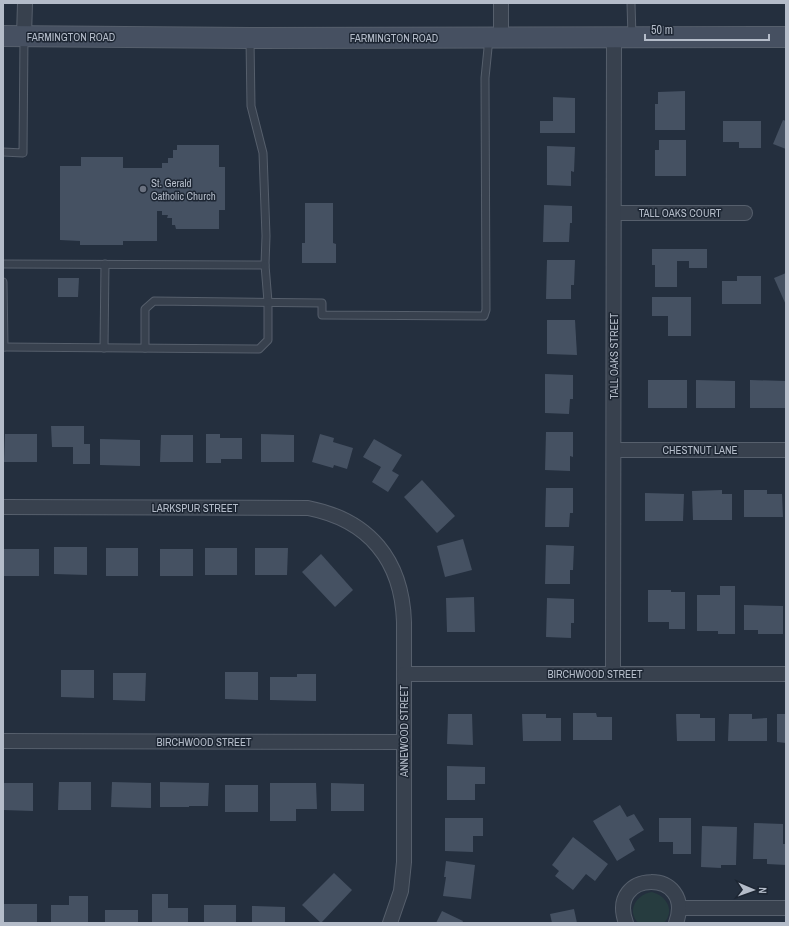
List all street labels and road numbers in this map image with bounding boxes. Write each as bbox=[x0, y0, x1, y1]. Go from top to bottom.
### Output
street label: FARMINGTON ROAD bbox=[27, 30, 115, 44]
street label: FARMINGTON ROAD bbox=[350, 31, 438, 45]
street label: TALL OAKS COURT bbox=[639, 206, 722, 220]
street label: TALL OAKS STREET bbox=[607, 312, 621, 399]
street label: CHESTNUT LANE bbox=[662, 443, 738, 457]
street label: LARKSPUR STREET bbox=[152, 501, 239, 515]
street label: BIRCHWOOD STREET bbox=[547, 667, 643, 681]
street label: ANNEWOOD STREET bbox=[397, 684, 411, 778]
street label: BIRCHWOOD STREET bbox=[156, 735, 252, 749]

